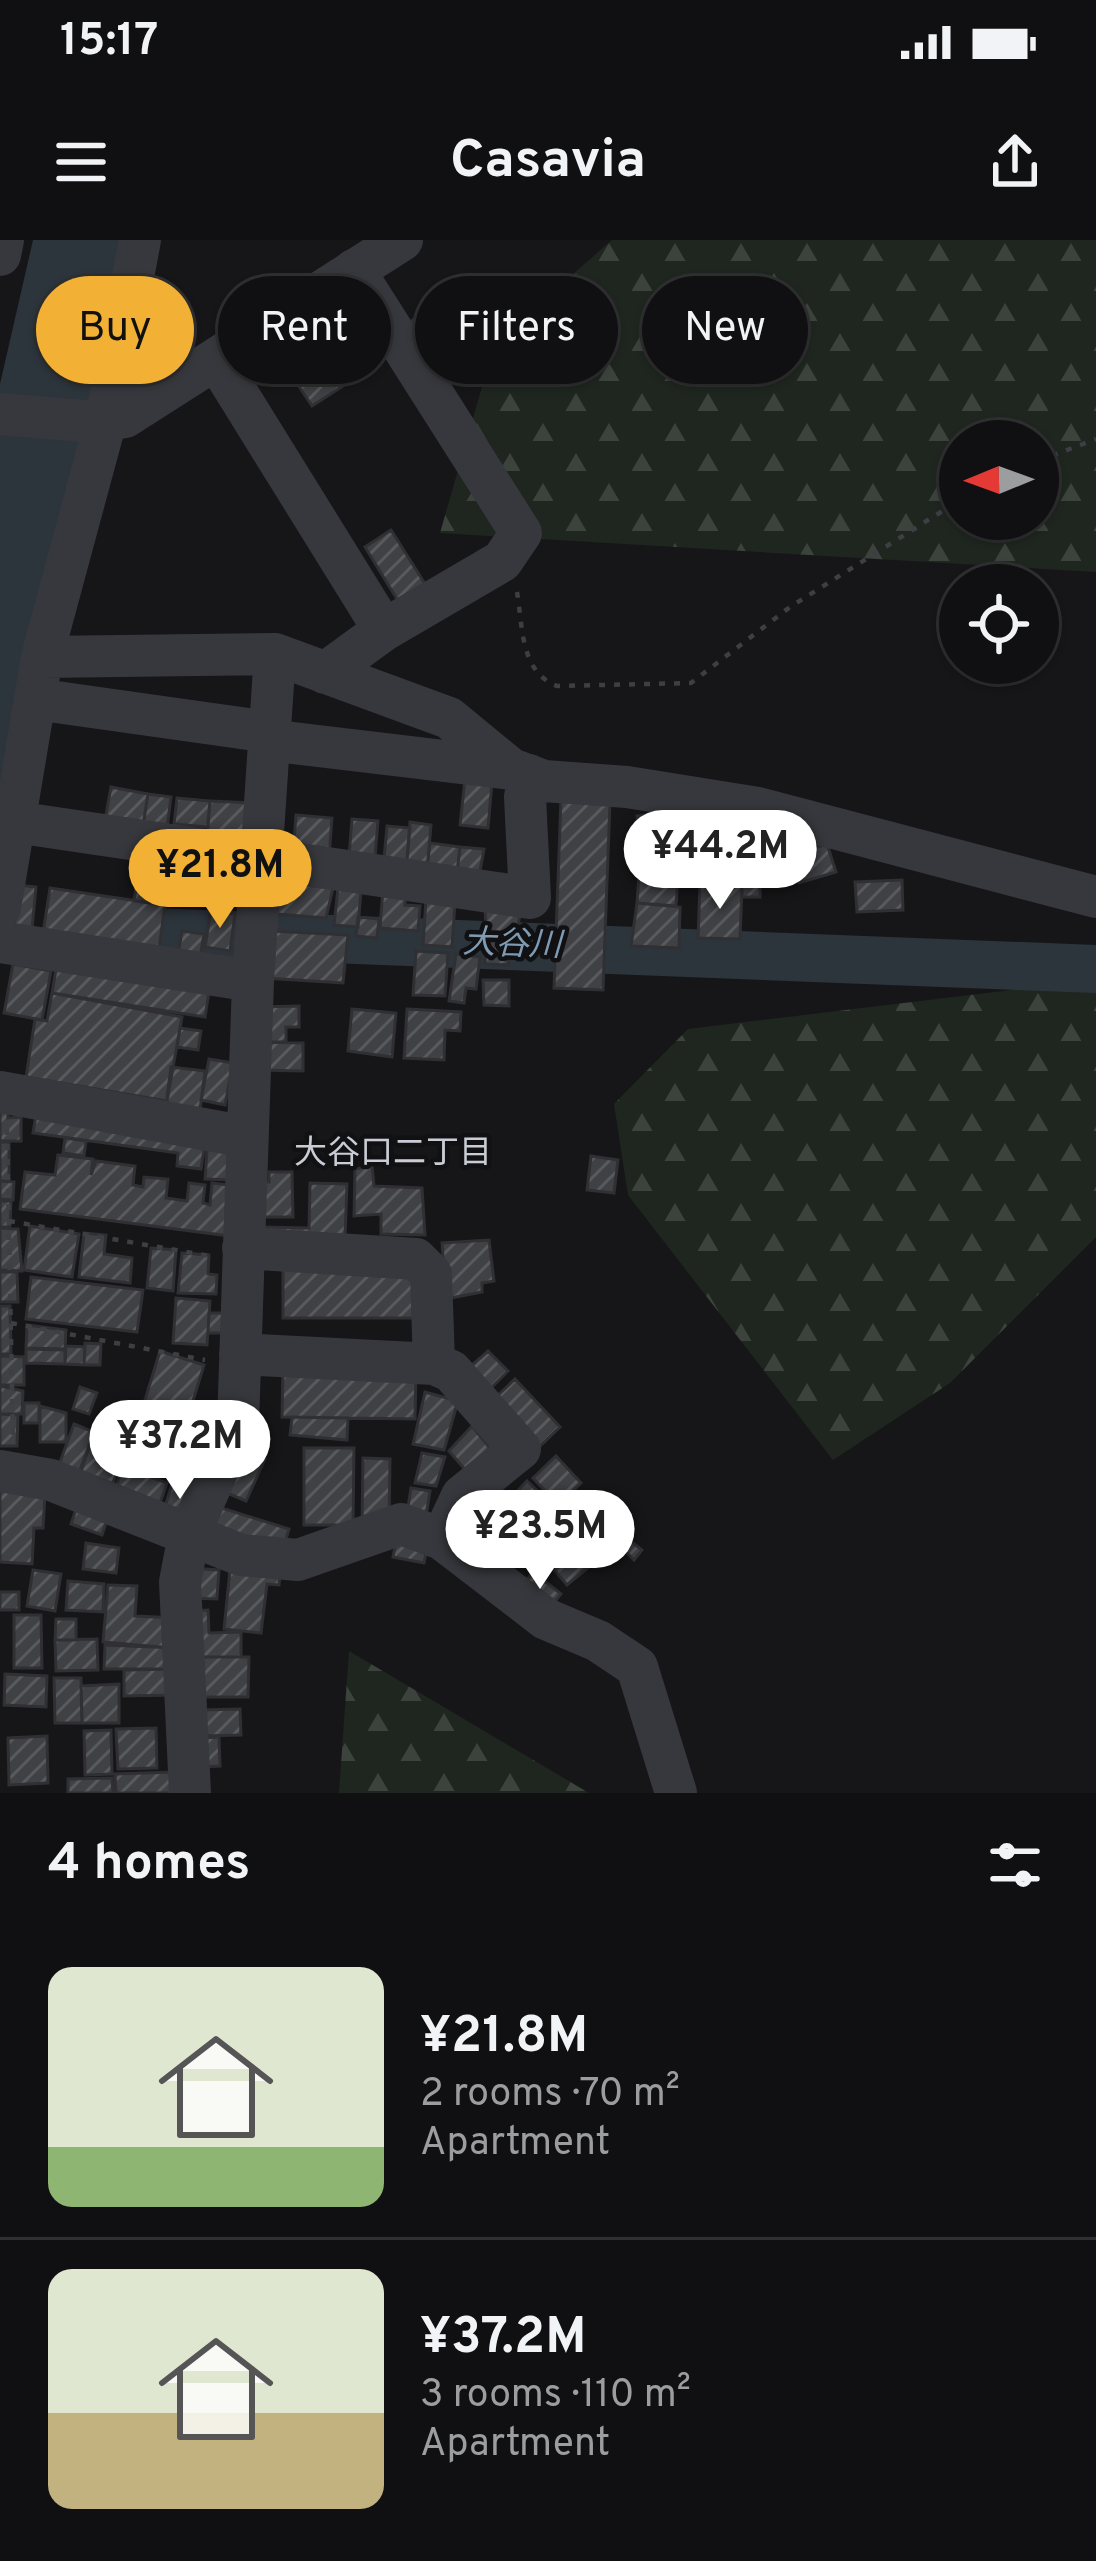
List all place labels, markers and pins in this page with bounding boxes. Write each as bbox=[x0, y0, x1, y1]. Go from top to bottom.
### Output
pin: ¥44.2M bbox=[622, 810, 818, 912]
pin: ¥21.8M bbox=[122, 829, 318, 931]
pin: ¥37.2M bbox=[82, 1400, 278, 1502]
pin: ¥23.5M bbox=[442, 1490, 638, 1592]

